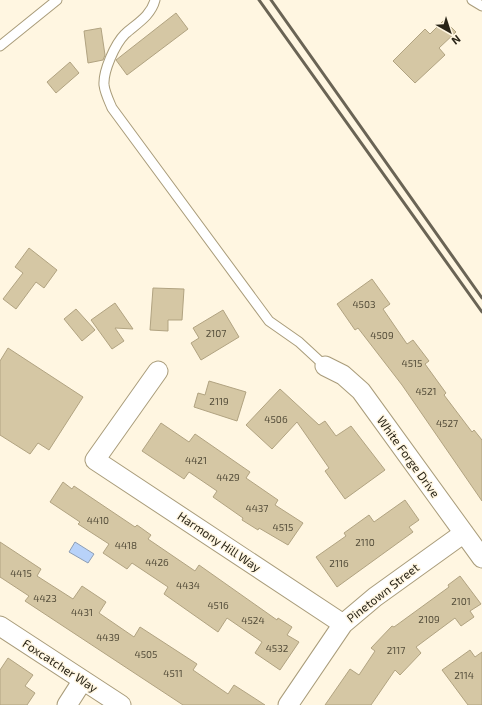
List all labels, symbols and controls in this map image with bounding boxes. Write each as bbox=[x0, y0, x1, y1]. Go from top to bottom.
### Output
north arrow bbox=[430, 12, 470, 52]
text: N bbox=[449, 33, 464, 48]
house number: 4503 bbox=[352, 298, 376, 310]
house number: 2107 bbox=[206, 327, 226, 339]
house number: 4509 bbox=[370, 329, 394, 341]
house number: 4515 bbox=[402, 357, 422, 369]
house number: 4521 bbox=[415, 385, 437, 397]
house number: 2119 bbox=[209, 395, 229, 407]
house number: 4506 bbox=[264, 413, 288, 425]
street label: White Forge Drive bbox=[375, 413, 443, 500]
house number: 4527 bbox=[436, 417, 458, 429]
house number: 4421 bbox=[185, 454, 207, 466]
house number: 4429 bbox=[216, 471, 240, 483]
house number: 4437 bbox=[246, 502, 268, 514]
street label: Harmony Hill Way bbox=[175, 508, 264, 574]
house number: 4410 bbox=[87, 514, 109, 526]
house number: 4515 bbox=[273, 521, 293, 533]
house number: 2110 bbox=[355, 536, 375, 548]
house number: 4418 bbox=[115, 539, 137, 551]
house number: 4426 bbox=[145, 556, 169, 568]
house number: 2116 bbox=[329, 557, 349, 569]
street label: Pinetown Street bbox=[344, 559, 422, 625]
house number: 4415 bbox=[10, 567, 32, 579]
house number: 4434 bbox=[176, 579, 200, 591]
house number: 4423 bbox=[33, 592, 57, 604]
house number: 2101 bbox=[451, 595, 471, 607]
house number: 4516 bbox=[207, 599, 229, 611]
house number: 4431 bbox=[71, 606, 93, 618]
house number: 2109 bbox=[418, 613, 440, 625]
house number: 4524 bbox=[241, 614, 265, 626]
house number: 4439 bbox=[96, 631, 120, 643]
street label: Foxcatcher Way bbox=[20, 636, 101, 695]
house number: 4532 bbox=[266, 642, 289, 654]
house number: 2117 bbox=[387, 644, 405, 656]
house number: 4505 bbox=[135, 648, 157, 660]
house number: 4511 bbox=[163, 667, 183, 679]
house number: 2114 bbox=[454, 669, 474, 681]

